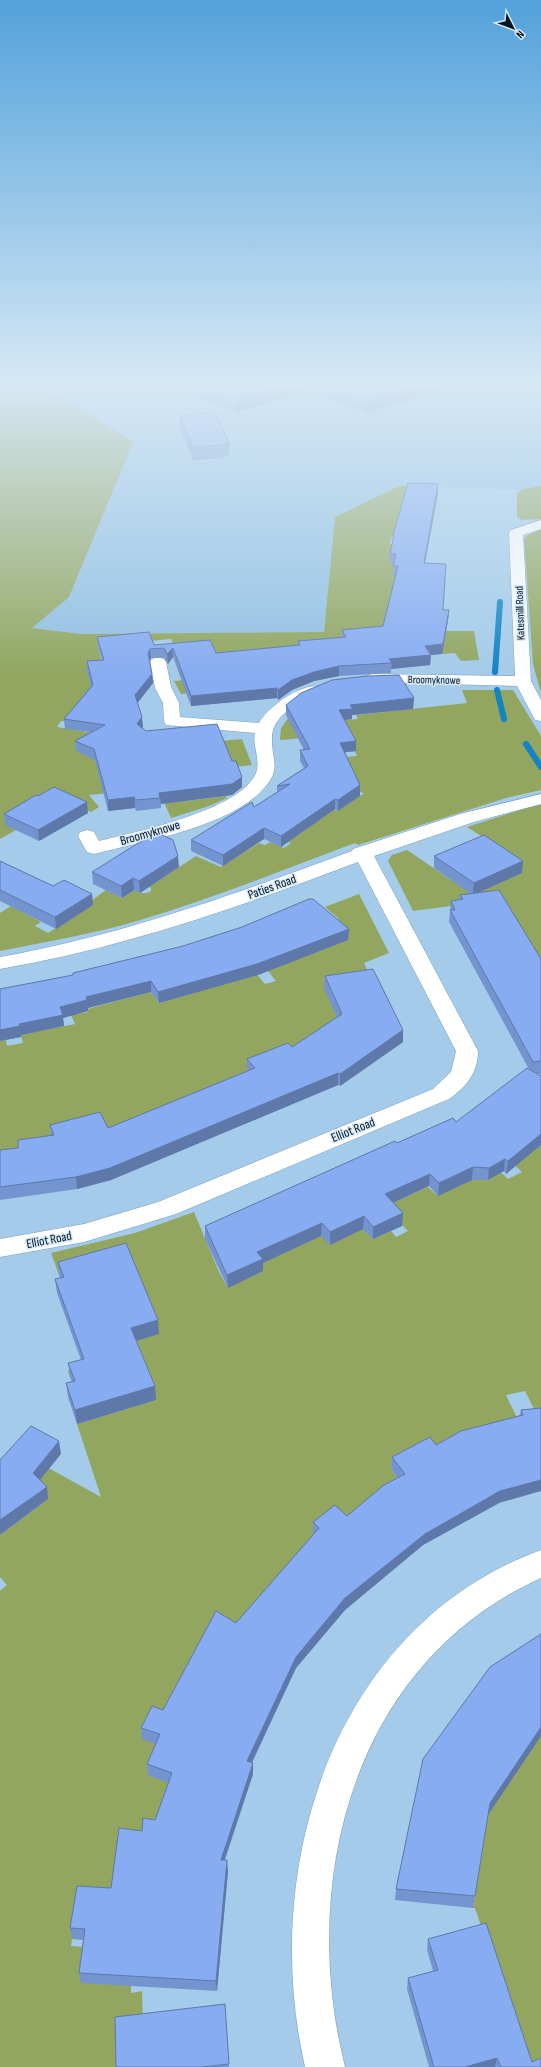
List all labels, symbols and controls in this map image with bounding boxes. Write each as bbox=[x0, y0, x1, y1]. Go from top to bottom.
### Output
north arrow bbox=[493, 8, 533, 48]
text: N bbox=[513, 28, 527, 41]
street label: Katesmill Road bbox=[513, 585, 527, 640]
street label: Broomyknowe bbox=[408, 673, 460, 687]
street label: Broomyknowe bbox=[118, 817, 182, 849]
street label: Paties Road bbox=[246, 871, 298, 903]
street label: Elliot Road bbox=[329, 1114, 377, 1146]
street label: Elliot Road bbox=[25, 1228, 73, 1252]

